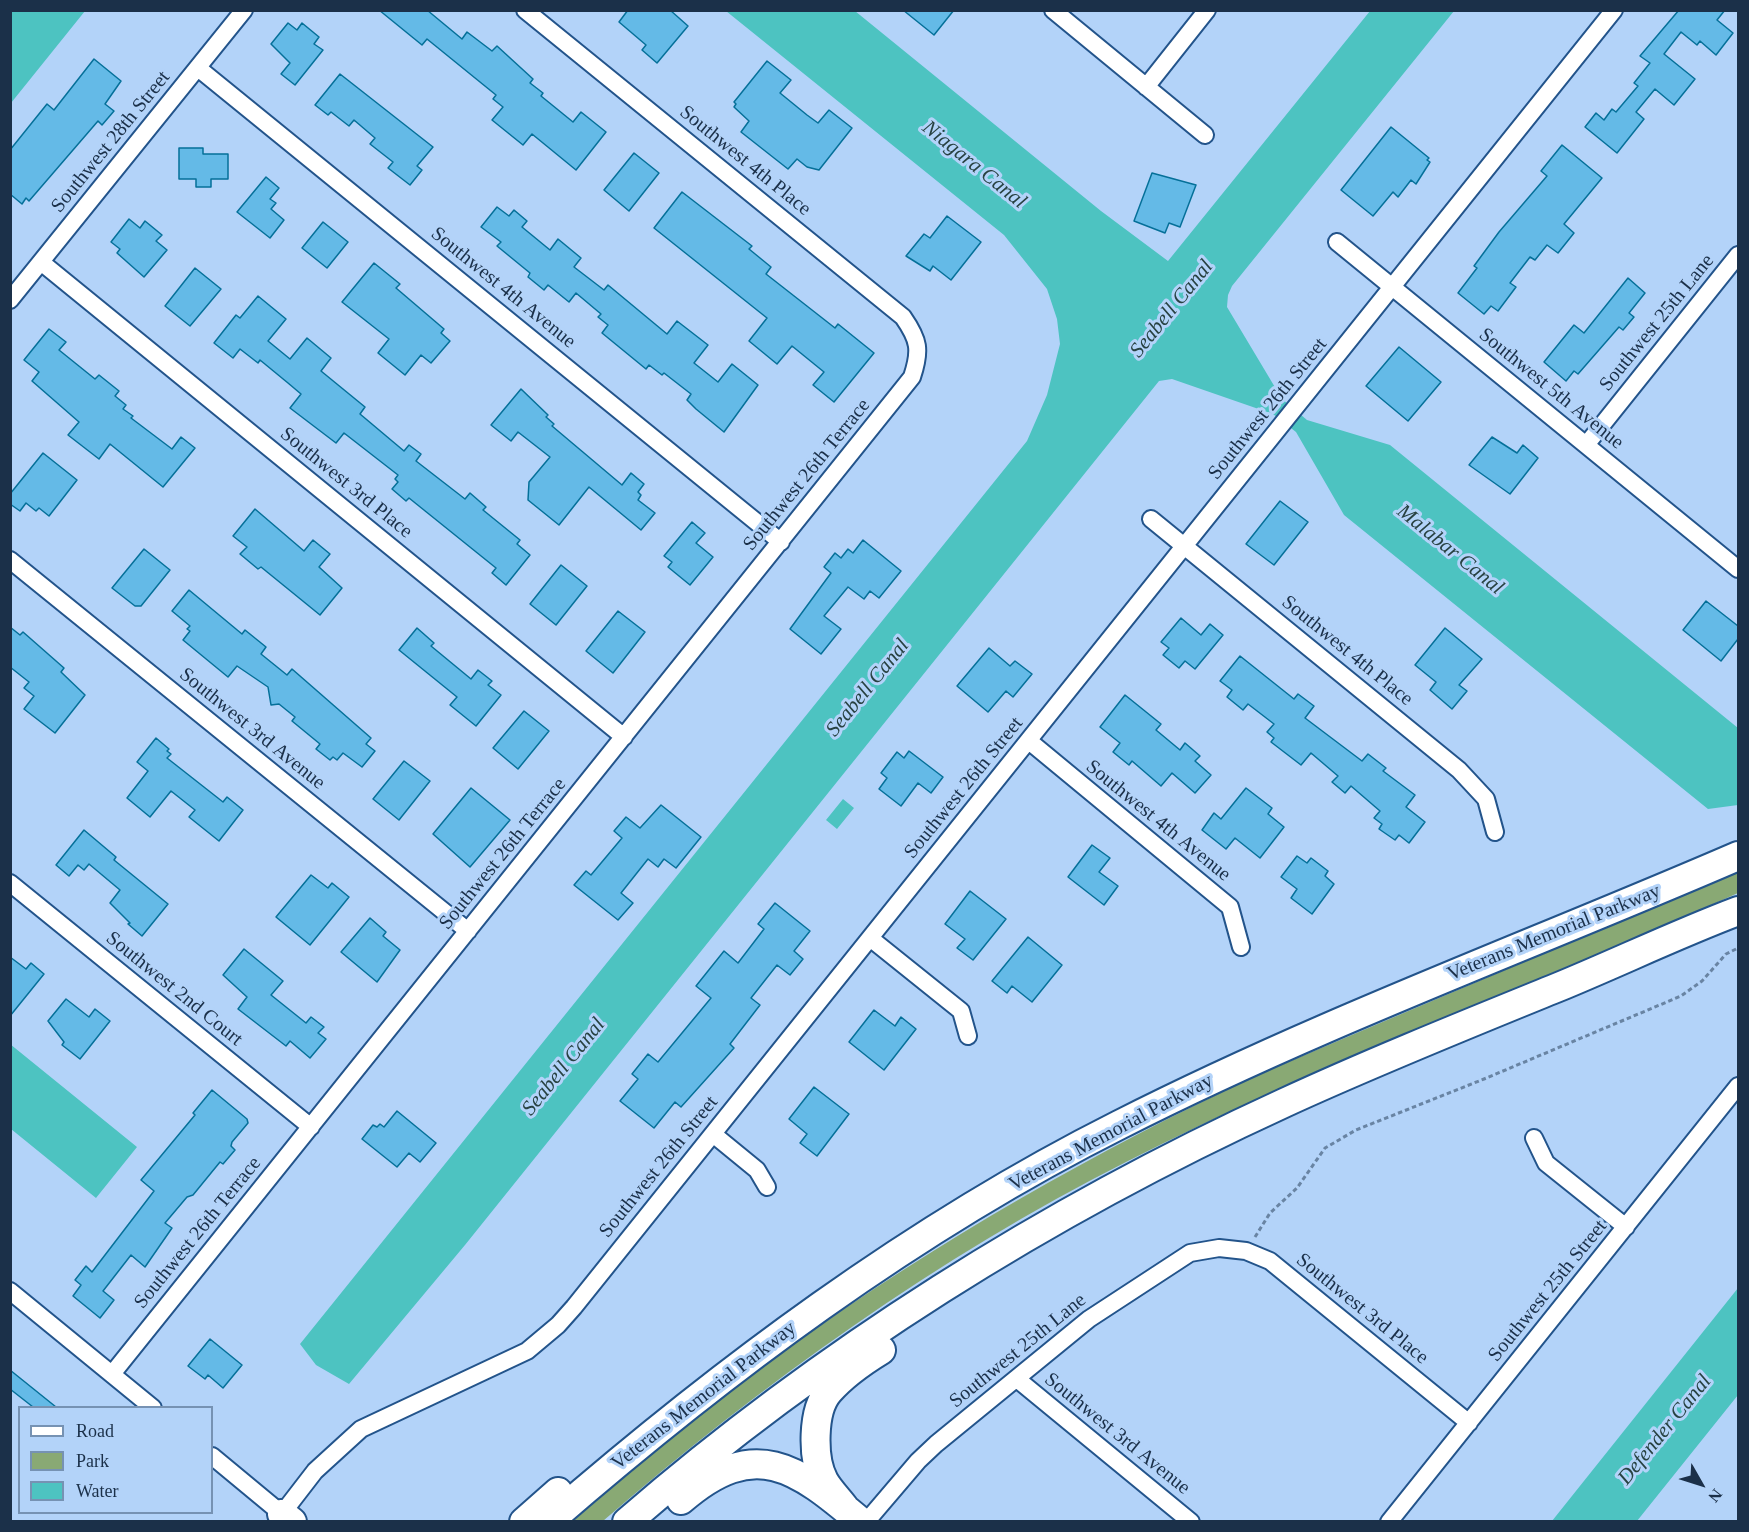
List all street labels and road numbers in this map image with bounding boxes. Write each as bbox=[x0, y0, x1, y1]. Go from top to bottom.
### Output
street label: Southwest 28th Street bbox=[46, 66, 176, 218]
street label: Southwest 4th Place bbox=[674, 101, 816, 221]
street label: Southwest 4th Avenue bbox=[426, 222, 580, 354]
street label: Southwest 25th Lane bbox=[1595, 250, 1719, 396]
street label: Southwest 5th Avenue bbox=[1474, 323, 1628, 455]
street label: Southwest 26th Street bbox=[1203, 333, 1333, 485]
street label: Southwest 26th Terrace bbox=[738, 394, 876, 556]
street label: Southwest 3rd Place bbox=[275, 422, 417, 544]
street label: Southwest 4th Place bbox=[1276, 591, 1418, 711]
street label: Southwest 3rd Avenue bbox=[174, 663, 330, 795]
street label: Southwest 26th Street bbox=[899, 712, 1029, 864]
street label: Southwest 4th Avenue bbox=[1081, 755, 1235, 887]
street label: Southwest 26th Terrace bbox=[434, 773, 572, 935]
street label: Veterans Memorial Parkway bbox=[1444, 879, 1664, 987]
street label: Southwest 2nd Court bbox=[101, 927, 247, 1051]
street label: Veterans Memorial Parkway bbox=[1005, 1069, 1217, 1197]
street label: Southwest 26th Street bbox=[594, 1091, 724, 1243]
street label: Southwest 26th Terrace bbox=[129, 1152, 267, 1314]
street label: Southwest 25th Street bbox=[1483, 1215, 1613, 1367]
street label: Southwest 3rd Place bbox=[1291, 1248, 1433, 1370]
street label: Southwest 25th Lane bbox=[945, 1289, 1091, 1413]
street label: Veterans Memorial Parkway bbox=[607, 1316, 801, 1476]
street label: Southwest 3rd Avenue bbox=[1039, 1368, 1195, 1500]

